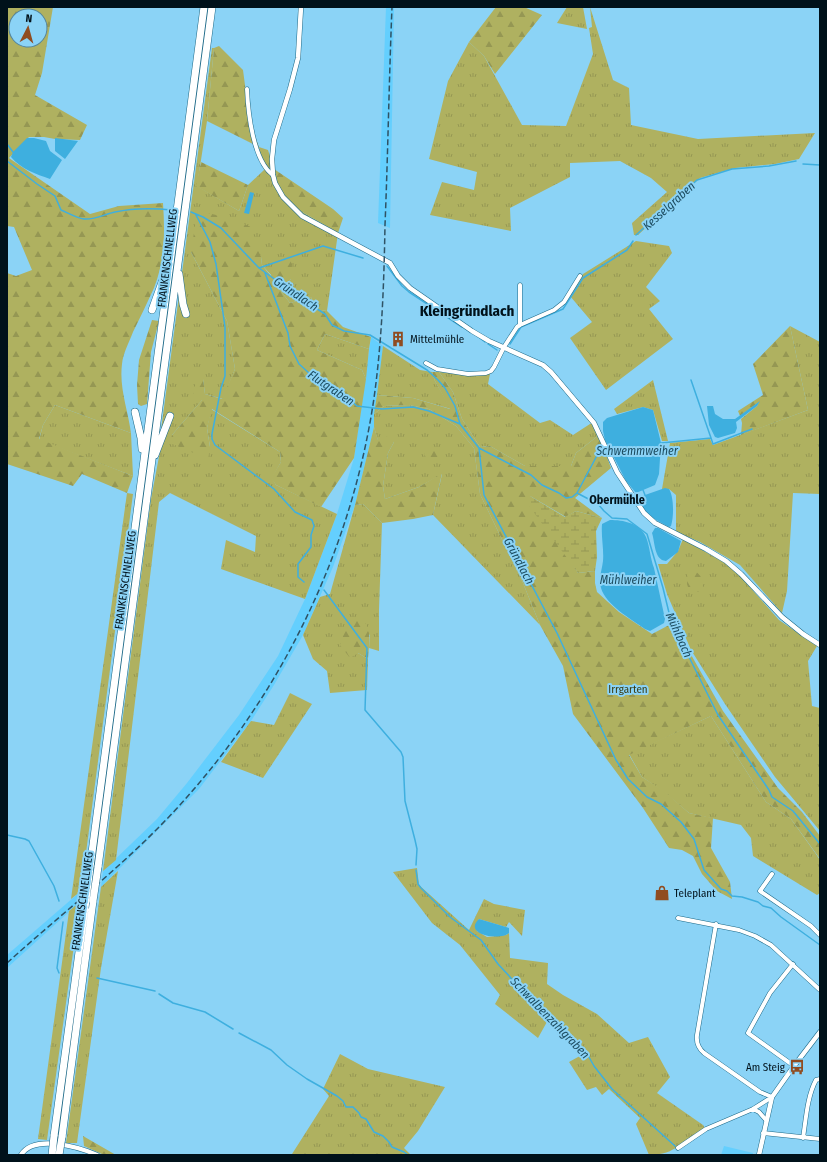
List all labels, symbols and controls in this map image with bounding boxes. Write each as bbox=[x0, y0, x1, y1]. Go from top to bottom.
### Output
north arrow bbox=[8, 8, 48, 48]
text: N bbox=[25, 12, 33, 25]
water label: Kesselgraben bbox=[640, 179, 698, 233]
street label: FRANKENSCHNELLWEG bbox=[155, 208, 180, 308]
water label: Gründlach bbox=[271, 274, 321, 314]
district label: Kleingründlach bbox=[420, 302, 514, 320]
building icon: Mittelmühle bbox=[389, 330, 407, 348]
place label: Mittelmühle bbox=[410, 333, 464, 346]
water label: Flutgraben bbox=[305, 367, 357, 409]
water label: Schwemmweiher bbox=[595, 444, 679, 458]
district label: Obermühle bbox=[589, 493, 645, 507]
street label: FRANKENSCHNELLWEG bbox=[112, 530, 139, 630]
water label: Gründlach bbox=[501, 535, 537, 587]
water label: Mühlweiher bbox=[600, 573, 657, 587]
water label: Mühlbach bbox=[663, 610, 695, 660]
park label: Irrgarten bbox=[608, 683, 648, 696]
street label: FRANKENSCHNELLWEG bbox=[69, 851, 96, 951]
shop icon: Teleplant bbox=[653, 884, 671, 902]
place label: Teleplant bbox=[674, 887, 716, 900]
water label: Schwalbenzahlgraben bbox=[507, 974, 592, 1062]
bus stop icon: Am Steig bbox=[788, 1058, 806, 1076]
place label: Am Steig bbox=[746, 1061, 786, 1074]

